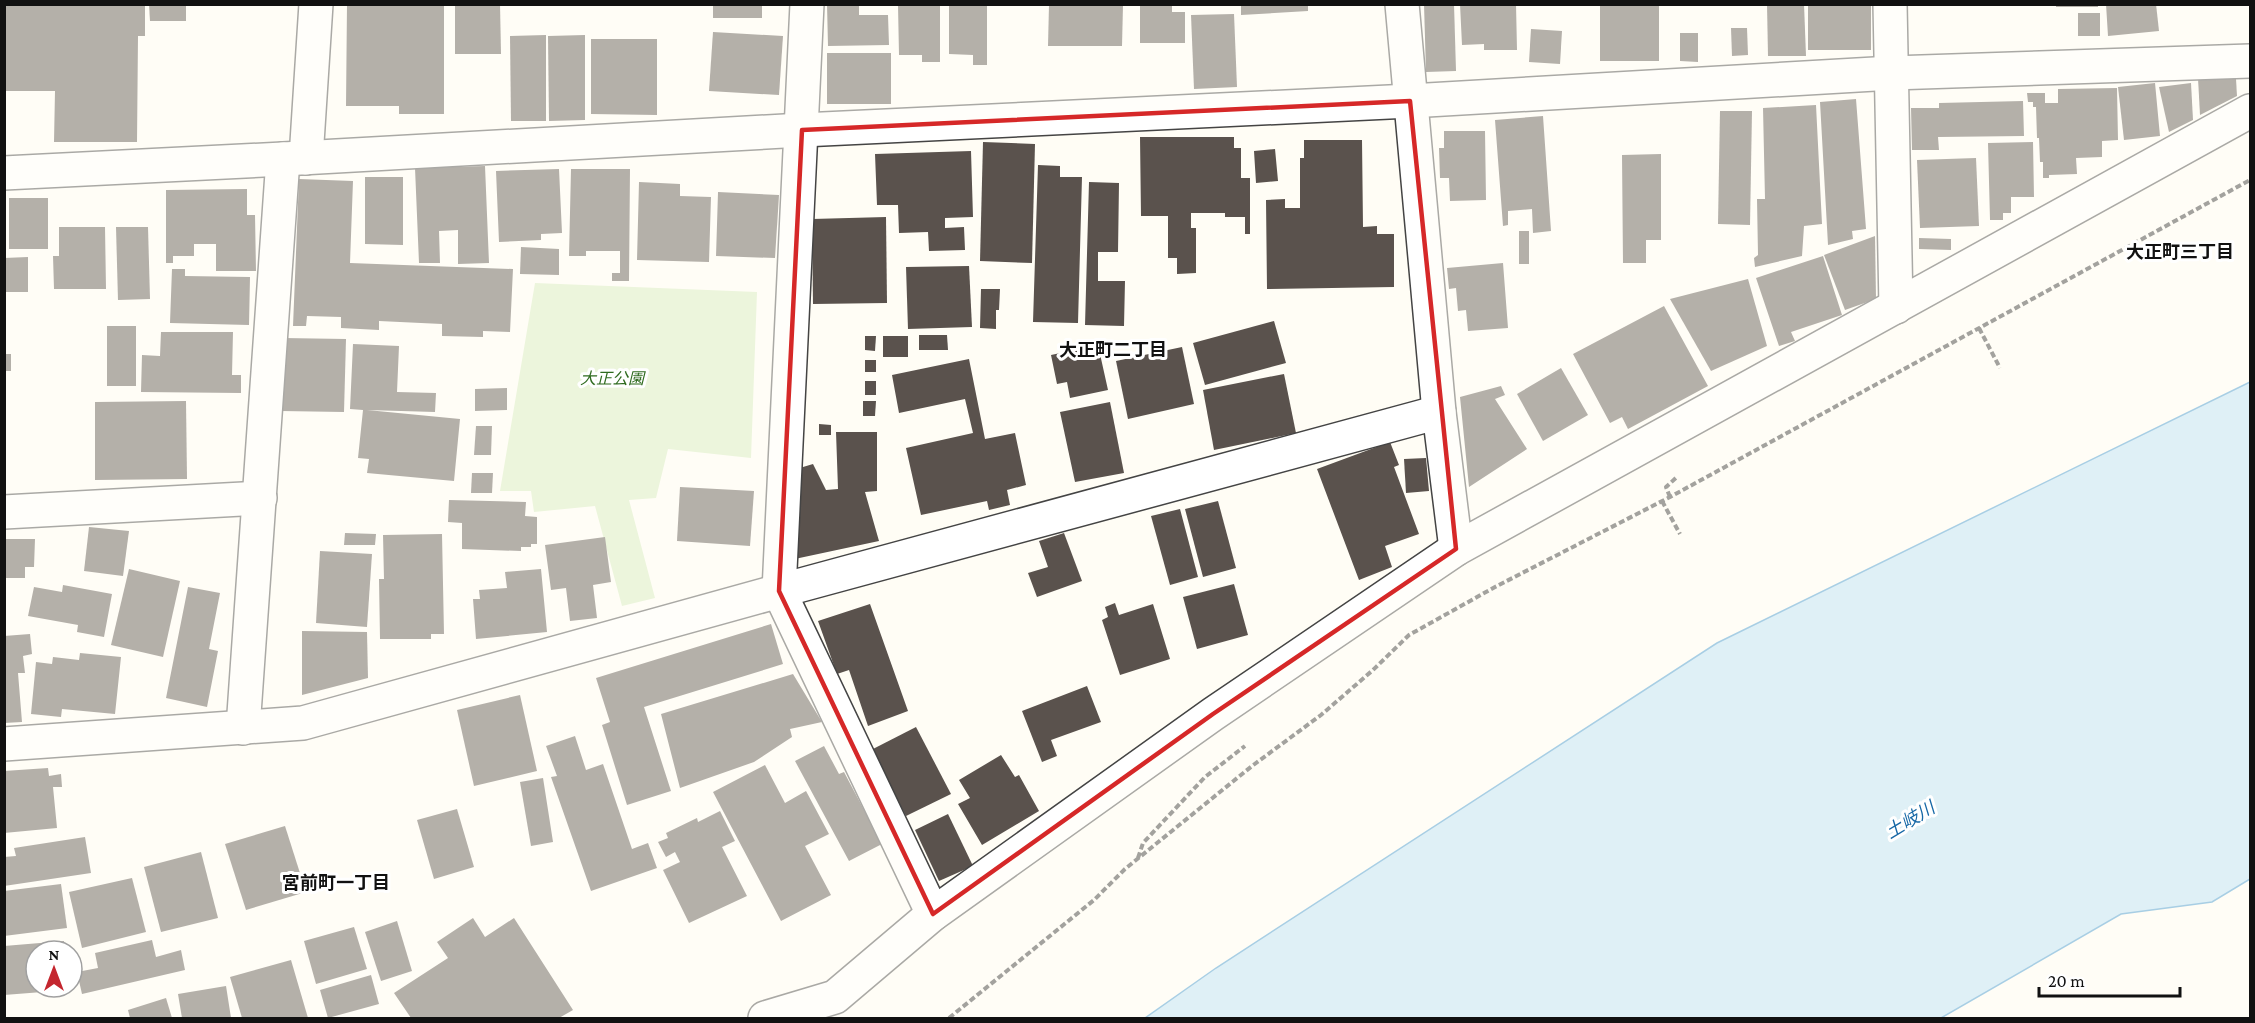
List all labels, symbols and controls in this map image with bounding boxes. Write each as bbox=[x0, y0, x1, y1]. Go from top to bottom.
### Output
district label: 大正町三丁目 bbox=[2126, 242, 2234, 262]
district label: 大正町二丁目 bbox=[1059, 340, 1167, 360]
park label: 大正公園 bbox=[580, 370, 646, 387]
water label: 土岐川 bbox=[1882, 796, 1940, 842]
district label: 宮前町一丁目 bbox=[282, 873, 390, 893]
north arrow bbox=[24, 939, 84, 999]
text: N bbox=[49, 946, 60, 963]
scale bar bbox=[2039, 960, 2180, 998]
text: 20 m bbox=[2048, 971, 2085, 991]

